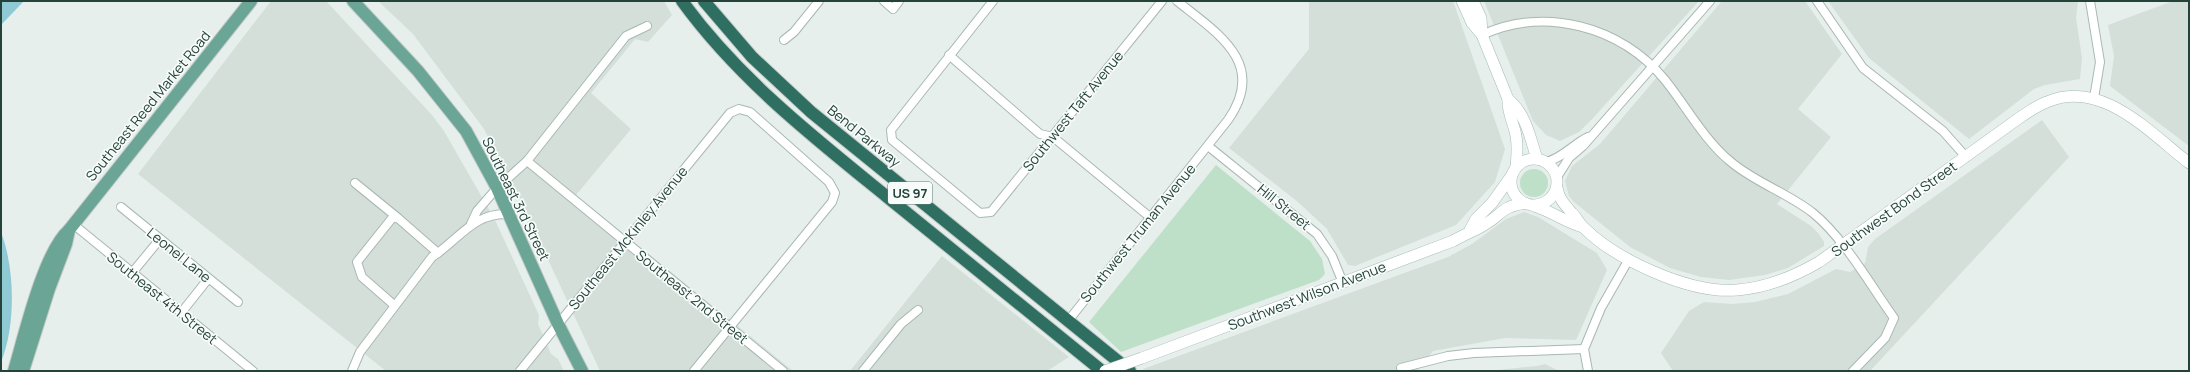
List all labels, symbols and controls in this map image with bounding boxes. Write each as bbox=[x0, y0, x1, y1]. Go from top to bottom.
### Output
street label: Southeast Reed Market Road bbox=[81, 27, 214, 185]
street label: Southwest Taft Avenue bbox=[1018, 46, 1127, 175]
street label: Bend Parkway bbox=[824, 100, 905, 171]
street label: Southeast 3rd Street bbox=[478, 134, 555, 264]
street label: Southwest Bond Street bbox=[1827, 156, 1961, 261]
street label: Southwest Truman Avenue bbox=[1076, 159, 1200, 306]
street label: Southeast McKinley Avenue bbox=[564, 162, 692, 313]
street label: Hill Street bbox=[1254, 179, 1315, 234]
road number: US 97 bbox=[888, 182, 932, 204]
street label: Leonel Lane bbox=[143, 223, 215, 286]
street label: Southeast 2nd Street bbox=[632, 245, 753, 348]
street label: Southeast 4th Street bbox=[103, 247, 222, 348]
street label: Southwest Wilson Avenue bbox=[1225, 257, 1388, 334]

